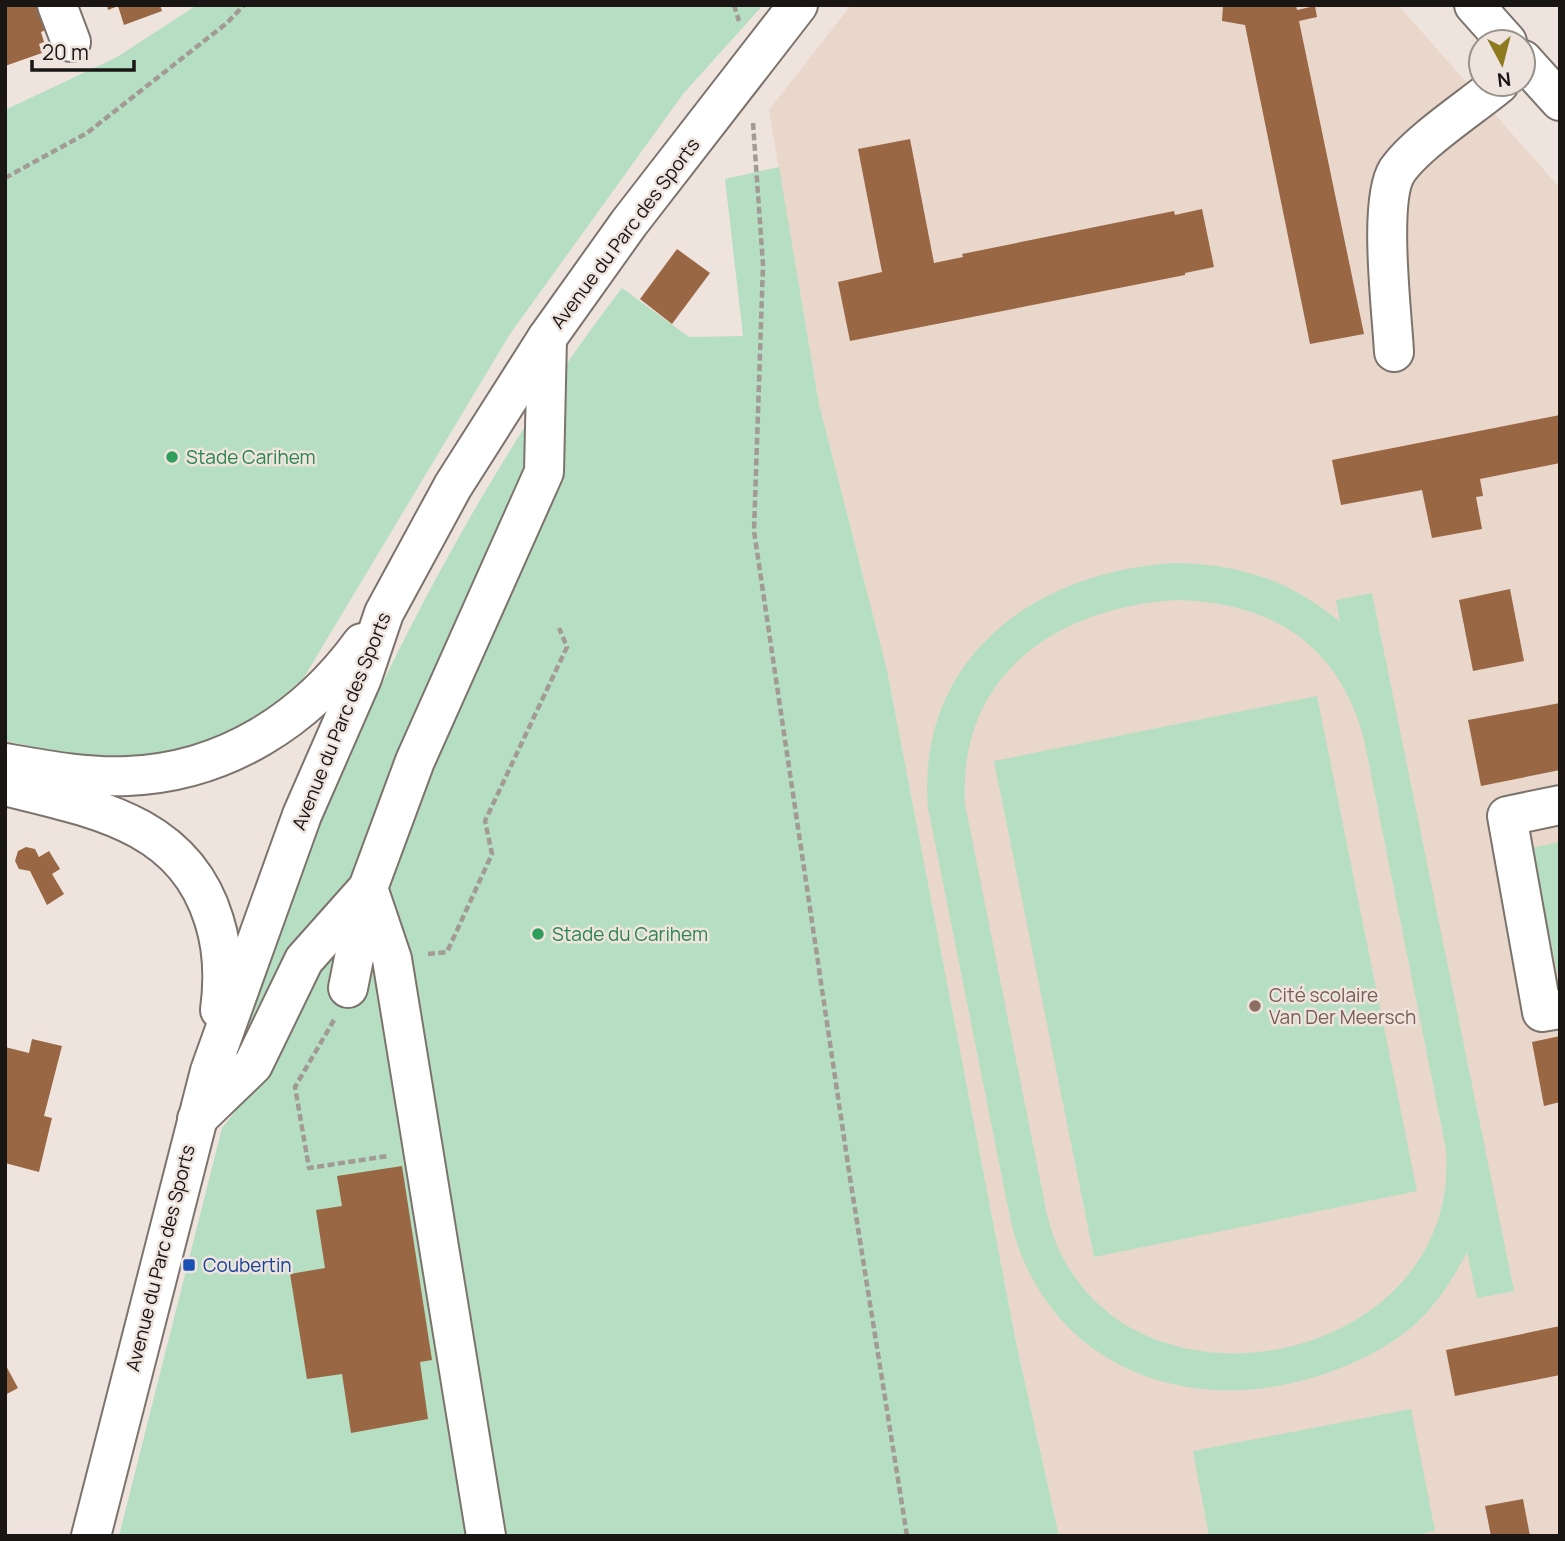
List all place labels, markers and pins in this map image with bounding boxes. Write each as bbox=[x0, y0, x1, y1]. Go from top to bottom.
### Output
place label: Stade Carihem bbox=[186, 444, 316, 470]
marker: Stade Carihem bbox=[164, 449, 180, 465]
place label: Stade du Carihem bbox=[552, 921, 708, 947]
marker: Stade du Carihem bbox=[530, 926, 546, 942]
place label: Cité scolaire Van Der Meersch bbox=[1269, 982, 1416, 1030]
marker: Cité scolaire Van Der Meersch bbox=[1247, 998, 1263, 1014]
place label: Coubertin bbox=[203, 1252, 292, 1278]
marker: Coubertin bbox=[181, 1257, 197, 1273]

